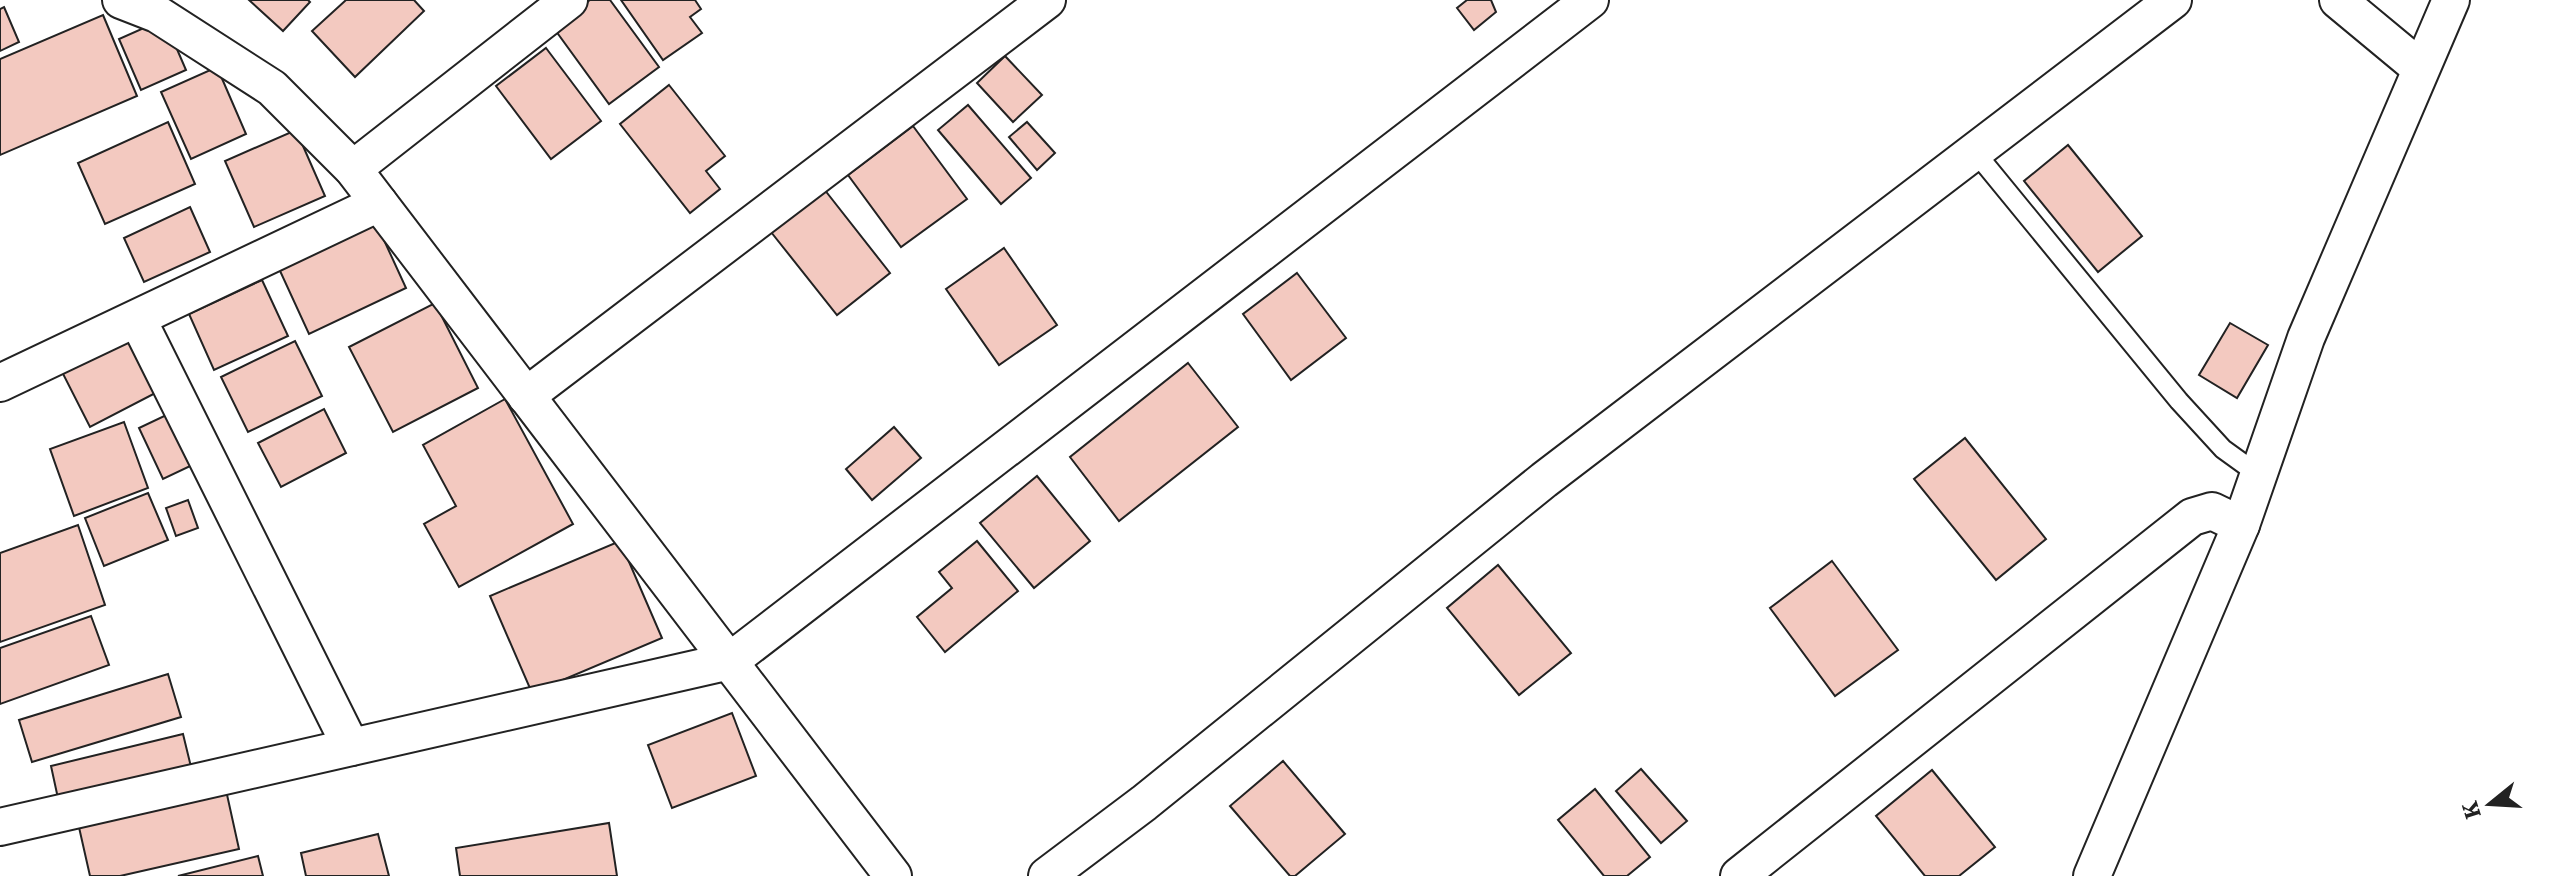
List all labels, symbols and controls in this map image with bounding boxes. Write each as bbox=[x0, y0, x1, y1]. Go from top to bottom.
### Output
north arrow bbox=[2450, 764, 2530, 844]
text: K bbox=[2454, 798, 2487, 823]

